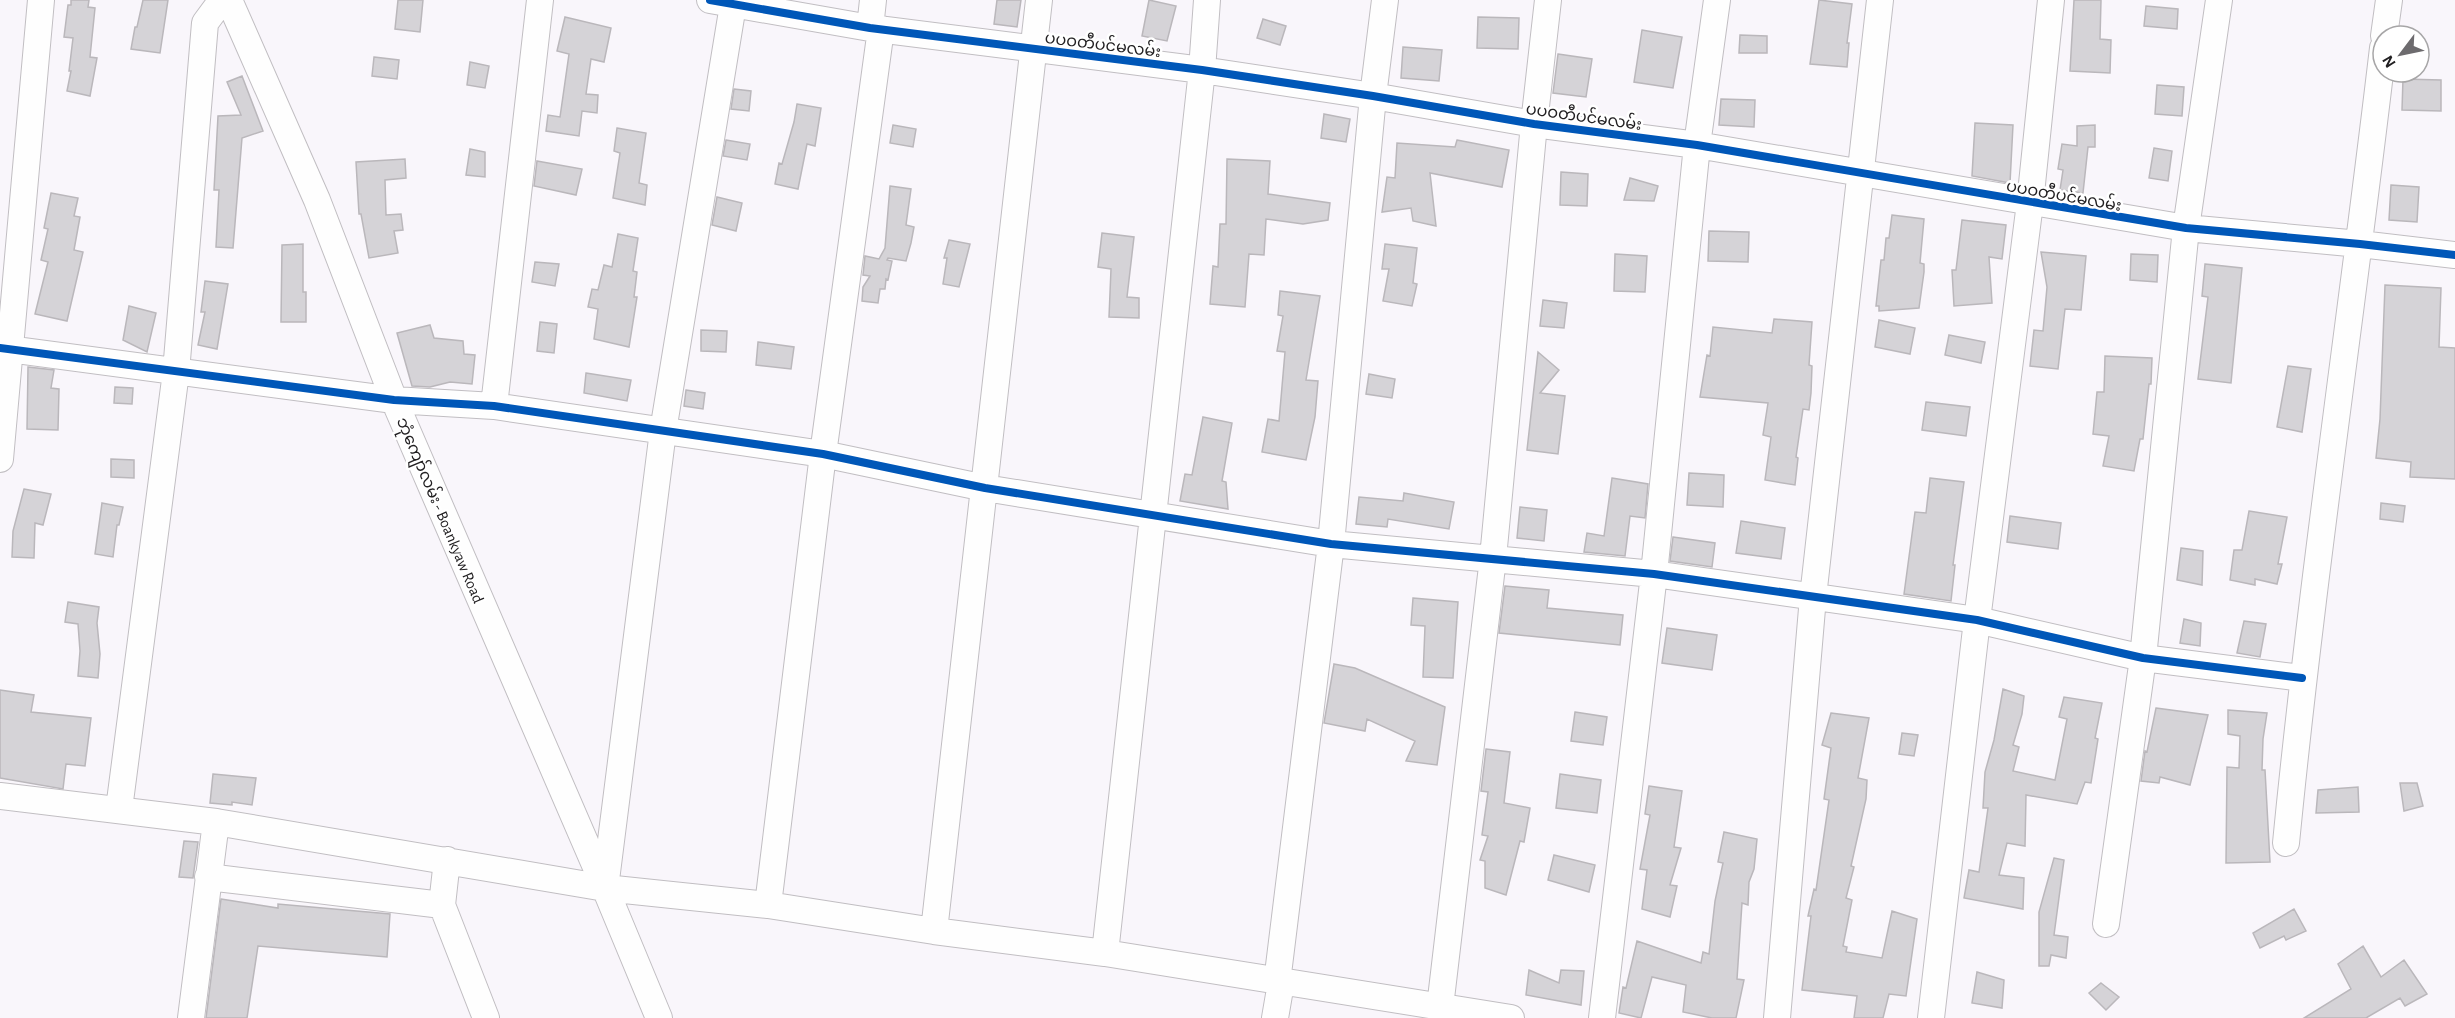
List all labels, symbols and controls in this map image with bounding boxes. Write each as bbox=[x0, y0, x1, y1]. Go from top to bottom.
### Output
north arrow bbox=[2371, 24, 2431, 84]
street label: ပပဝတီပင်မလမ်း bbox=[1044, 26, 1162, 60]
text: N bbox=[2379, 52, 2399, 70]
street label: ပပဝတီပင်မလမ်း bbox=[1525, 97, 1643, 133]
street label: ပပဝတီပင်မလမ်း bbox=[2005, 174, 2123, 214]
street label: ဘုံကျော်လမ်း - Boankyaw Road bbox=[388, 414, 490, 608]

